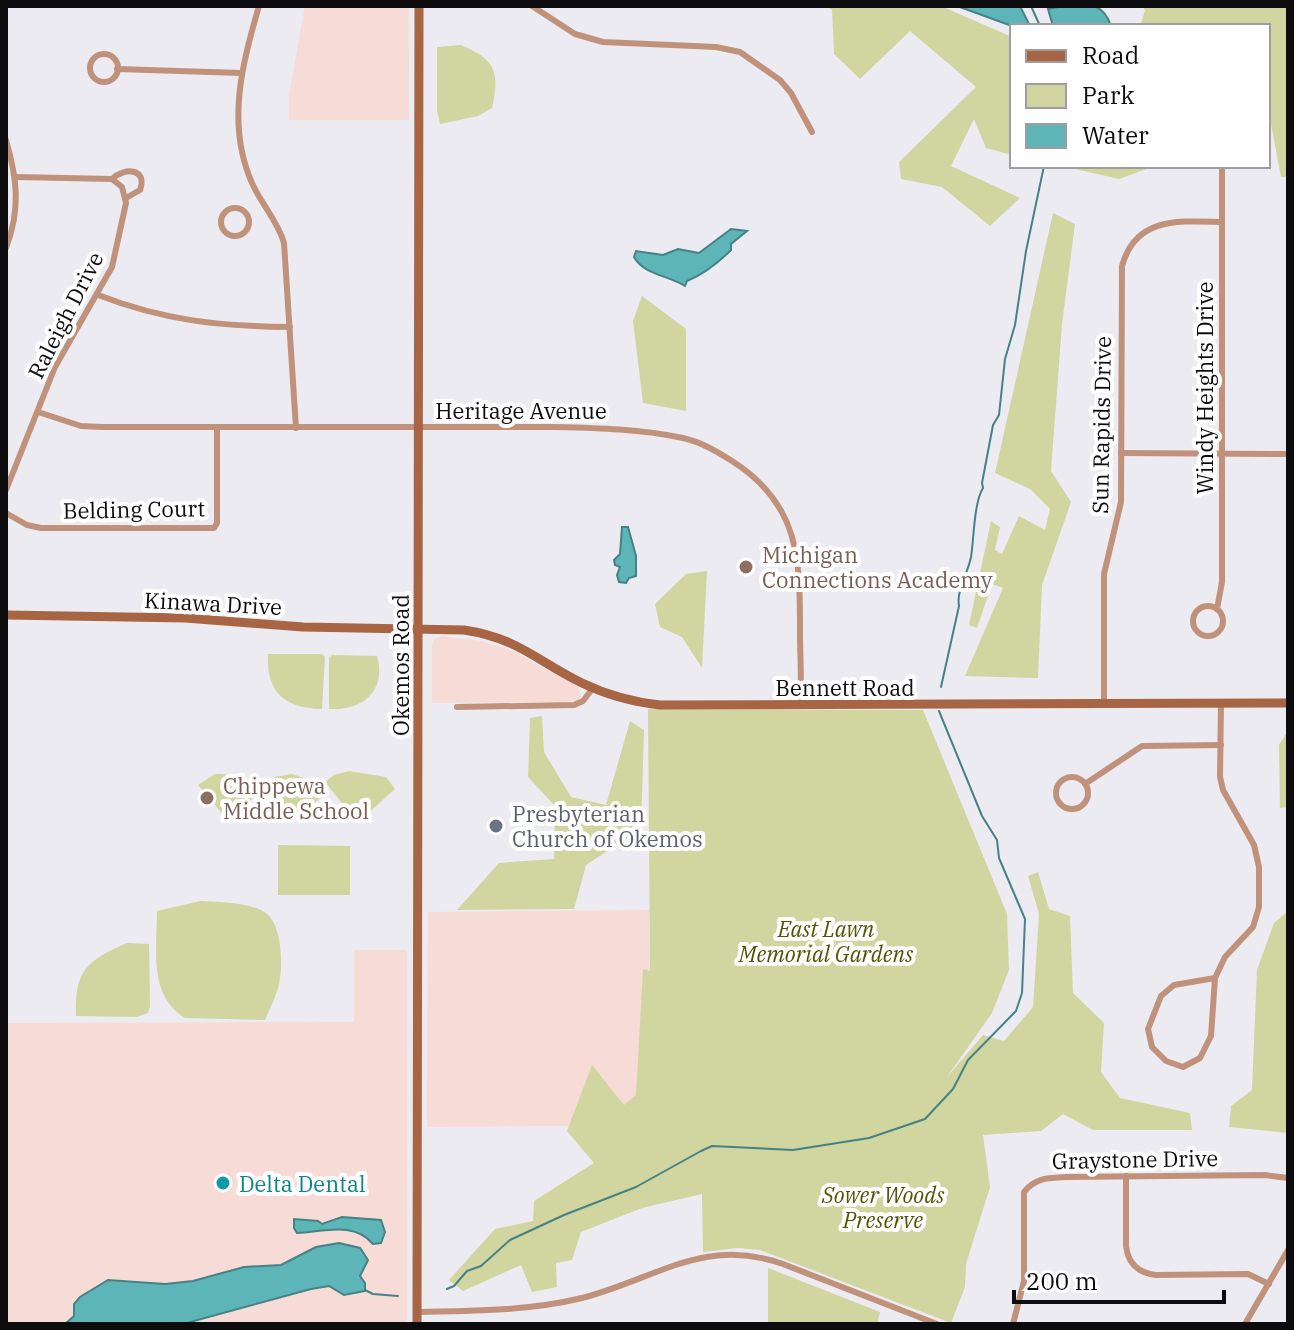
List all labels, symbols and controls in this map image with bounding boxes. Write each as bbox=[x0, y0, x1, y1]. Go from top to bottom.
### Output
legend bbox=[1010, 24, 1270, 168]
text: Road bbox=[1082, 39, 1139, 71]
text: Park bbox=[1082, 79, 1134, 111]
text: Water bbox=[1082, 119, 1149, 151]
street label: Raleigh Drive bbox=[21, 247, 109, 383]
street label: Windy Heights Drive bbox=[1190, 281, 1219, 495]
street label: Sun Rapids Drive bbox=[1085, 336, 1117, 514]
street label: Heritage Avenue bbox=[435, 396, 607, 425]
street label: Belding Court bbox=[63, 493, 206, 525]
place label: Michigan Connections Academy bbox=[762, 540, 993, 594]
marker: Michigan Connections Academy bbox=[737, 558, 755, 576]
street label: Kinawa Drive bbox=[143, 585, 283, 621]
street label: Okemos Road bbox=[386, 594, 415, 736]
street label: Bennett Road bbox=[775, 673, 915, 702]
place label: Chippewa Middle School bbox=[223, 771, 369, 825]
marker: Chippewa Middle School bbox=[198, 789, 216, 807]
place label: Presbyterian Church of Okemos bbox=[512, 799, 703, 853]
marker: Presbyterian Church of Okemos bbox=[487, 817, 505, 835]
park label: East Lawn Memorial Gardens bbox=[738, 914, 914, 968]
street label: Graystone Drive bbox=[1052, 1143, 1218, 1175]
place label: Delta Dental bbox=[239, 1169, 366, 1198]
marker: Delta Dental bbox=[214, 1174, 232, 1192]
park label: Sower Woods Preserve bbox=[821, 1180, 945, 1234]
scale bar bbox=[1014, 1254, 1224, 1304]
text: 200 m bbox=[1026, 1265, 1098, 1297]

